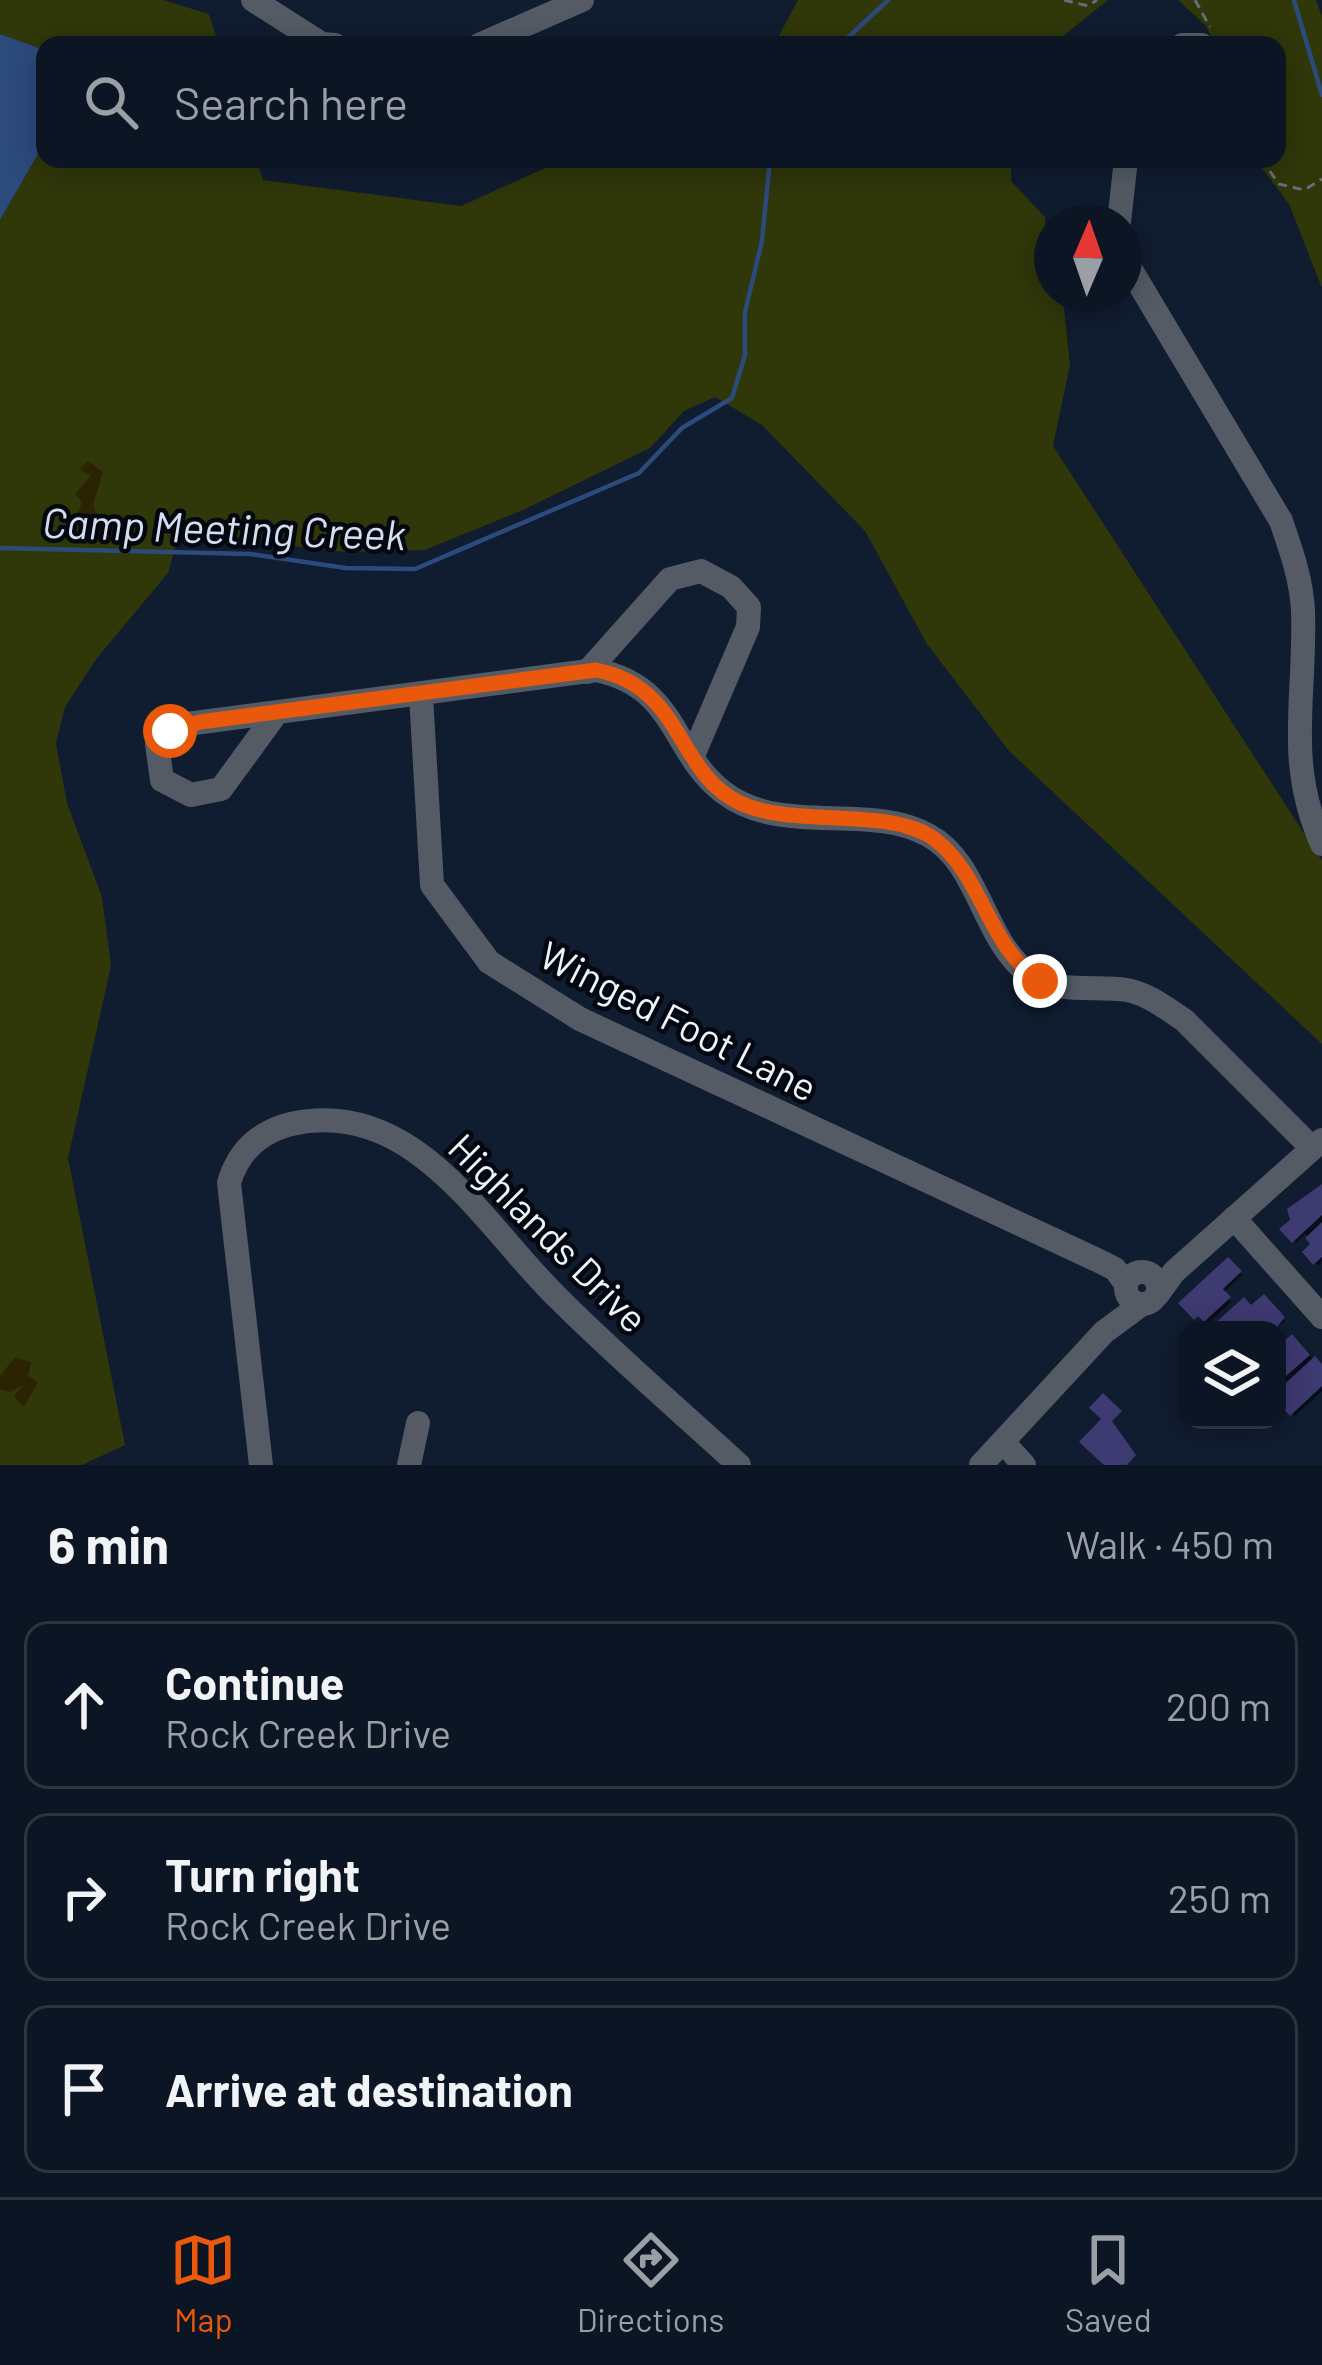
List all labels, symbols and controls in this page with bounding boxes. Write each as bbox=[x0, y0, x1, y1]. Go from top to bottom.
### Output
search box bbox=[36, 36, 1286, 168]
icon: search bbox=[78, 69, 144, 135]
text: Search here bbox=[174, 75, 408, 129]
north arrow bbox=[1034, 204, 1142, 312]
water label: Camp Meeting Creek bbox=[41, 496, 407, 559]
route start bbox=[143, 704, 197, 758]
street label: Winged Foot Lane bbox=[533, 930, 825, 1110]
route end bbox=[1013, 954, 1067, 1008]
street label: Highlands Drive bbox=[440, 1123, 658, 1341]
map controls bbox=[1178, 1321, 1286, 1429]
button: layers bbox=[1178, 1321, 1286, 1429]
text: 6 min bbox=[48, 1513, 169, 1574]
text: Walk · 450 m bbox=[1066, 1520, 1274, 1567]
text: Continue bbox=[165, 1655, 344, 1709]
icon: ahead bbox=[51, 1672, 117, 1738]
text: 200 m bbox=[1166, 1682, 1271, 1729]
text: Rock Creek Drive bbox=[165, 1709, 451, 1756]
text: Turn right bbox=[165, 1847, 360, 1901]
icon: right bbox=[51, 1864, 117, 1930]
text: 250 m bbox=[1168, 1874, 1271, 1921]
text: Rock Creek Drive bbox=[165, 1901, 451, 1948]
icon: arrive bbox=[51, 2056, 117, 2122]
text: Arrive at destination bbox=[165, 2062, 573, 2116]
tab: Map bbox=[170, 2227, 236, 2339]
tab: Directions bbox=[577, 2227, 724, 2339]
tab: Saved bbox=[1065, 2227, 1152, 2339]

